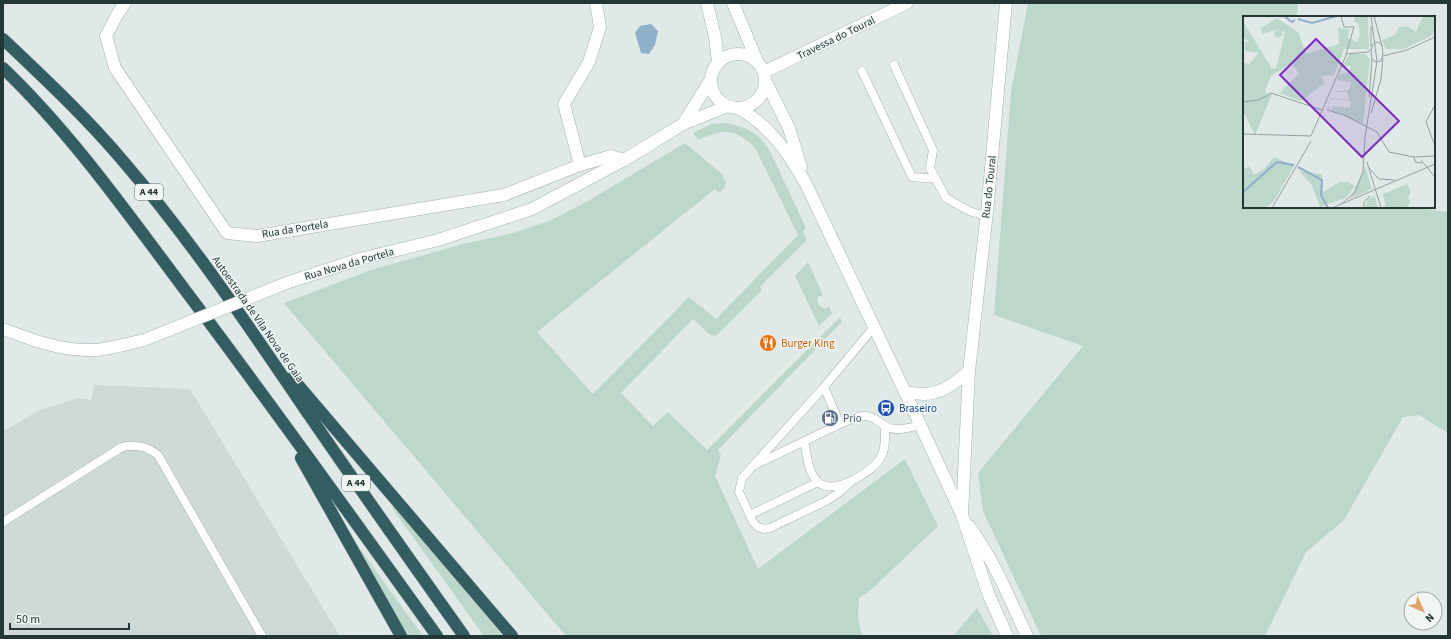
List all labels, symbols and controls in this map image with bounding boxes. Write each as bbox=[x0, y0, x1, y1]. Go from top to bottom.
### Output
street label: Travessa do Toural bbox=[794, 12, 878, 63]
inset map bbox=[1243, 16, 1435, 208]
street label: Rua do Toural bbox=[978, 155, 1000, 219]
road number: A 44 bbox=[135, 184, 163, 200]
street label: Rua da Portela bbox=[261, 216, 329, 242]
street label: Rua Nova da Portela bbox=[302, 244, 396, 284]
street label: Autoestrada de Vila Nova de Gaia bbox=[209, 253, 307, 385]
restaurant icon: Burger King bbox=[758, 333, 778, 353]
place label: Burger King bbox=[781, 336, 835, 351]
bus stop icon: Braseiro bbox=[876, 398, 896, 418]
place label: Braseiro bbox=[899, 401, 937, 416]
fuel station icon: Prio bbox=[820, 408, 840, 428]
place label: Prio bbox=[843, 411, 862, 426]
road number: A 44 bbox=[342, 475, 370, 491]
north arrow bbox=[1403, 591, 1443, 631]
scale bar bbox=[10, 605, 129, 631]
text: N bbox=[1422, 610, 1438, 626]
text: 50 m bbox=[16, 611, 40, 628]

